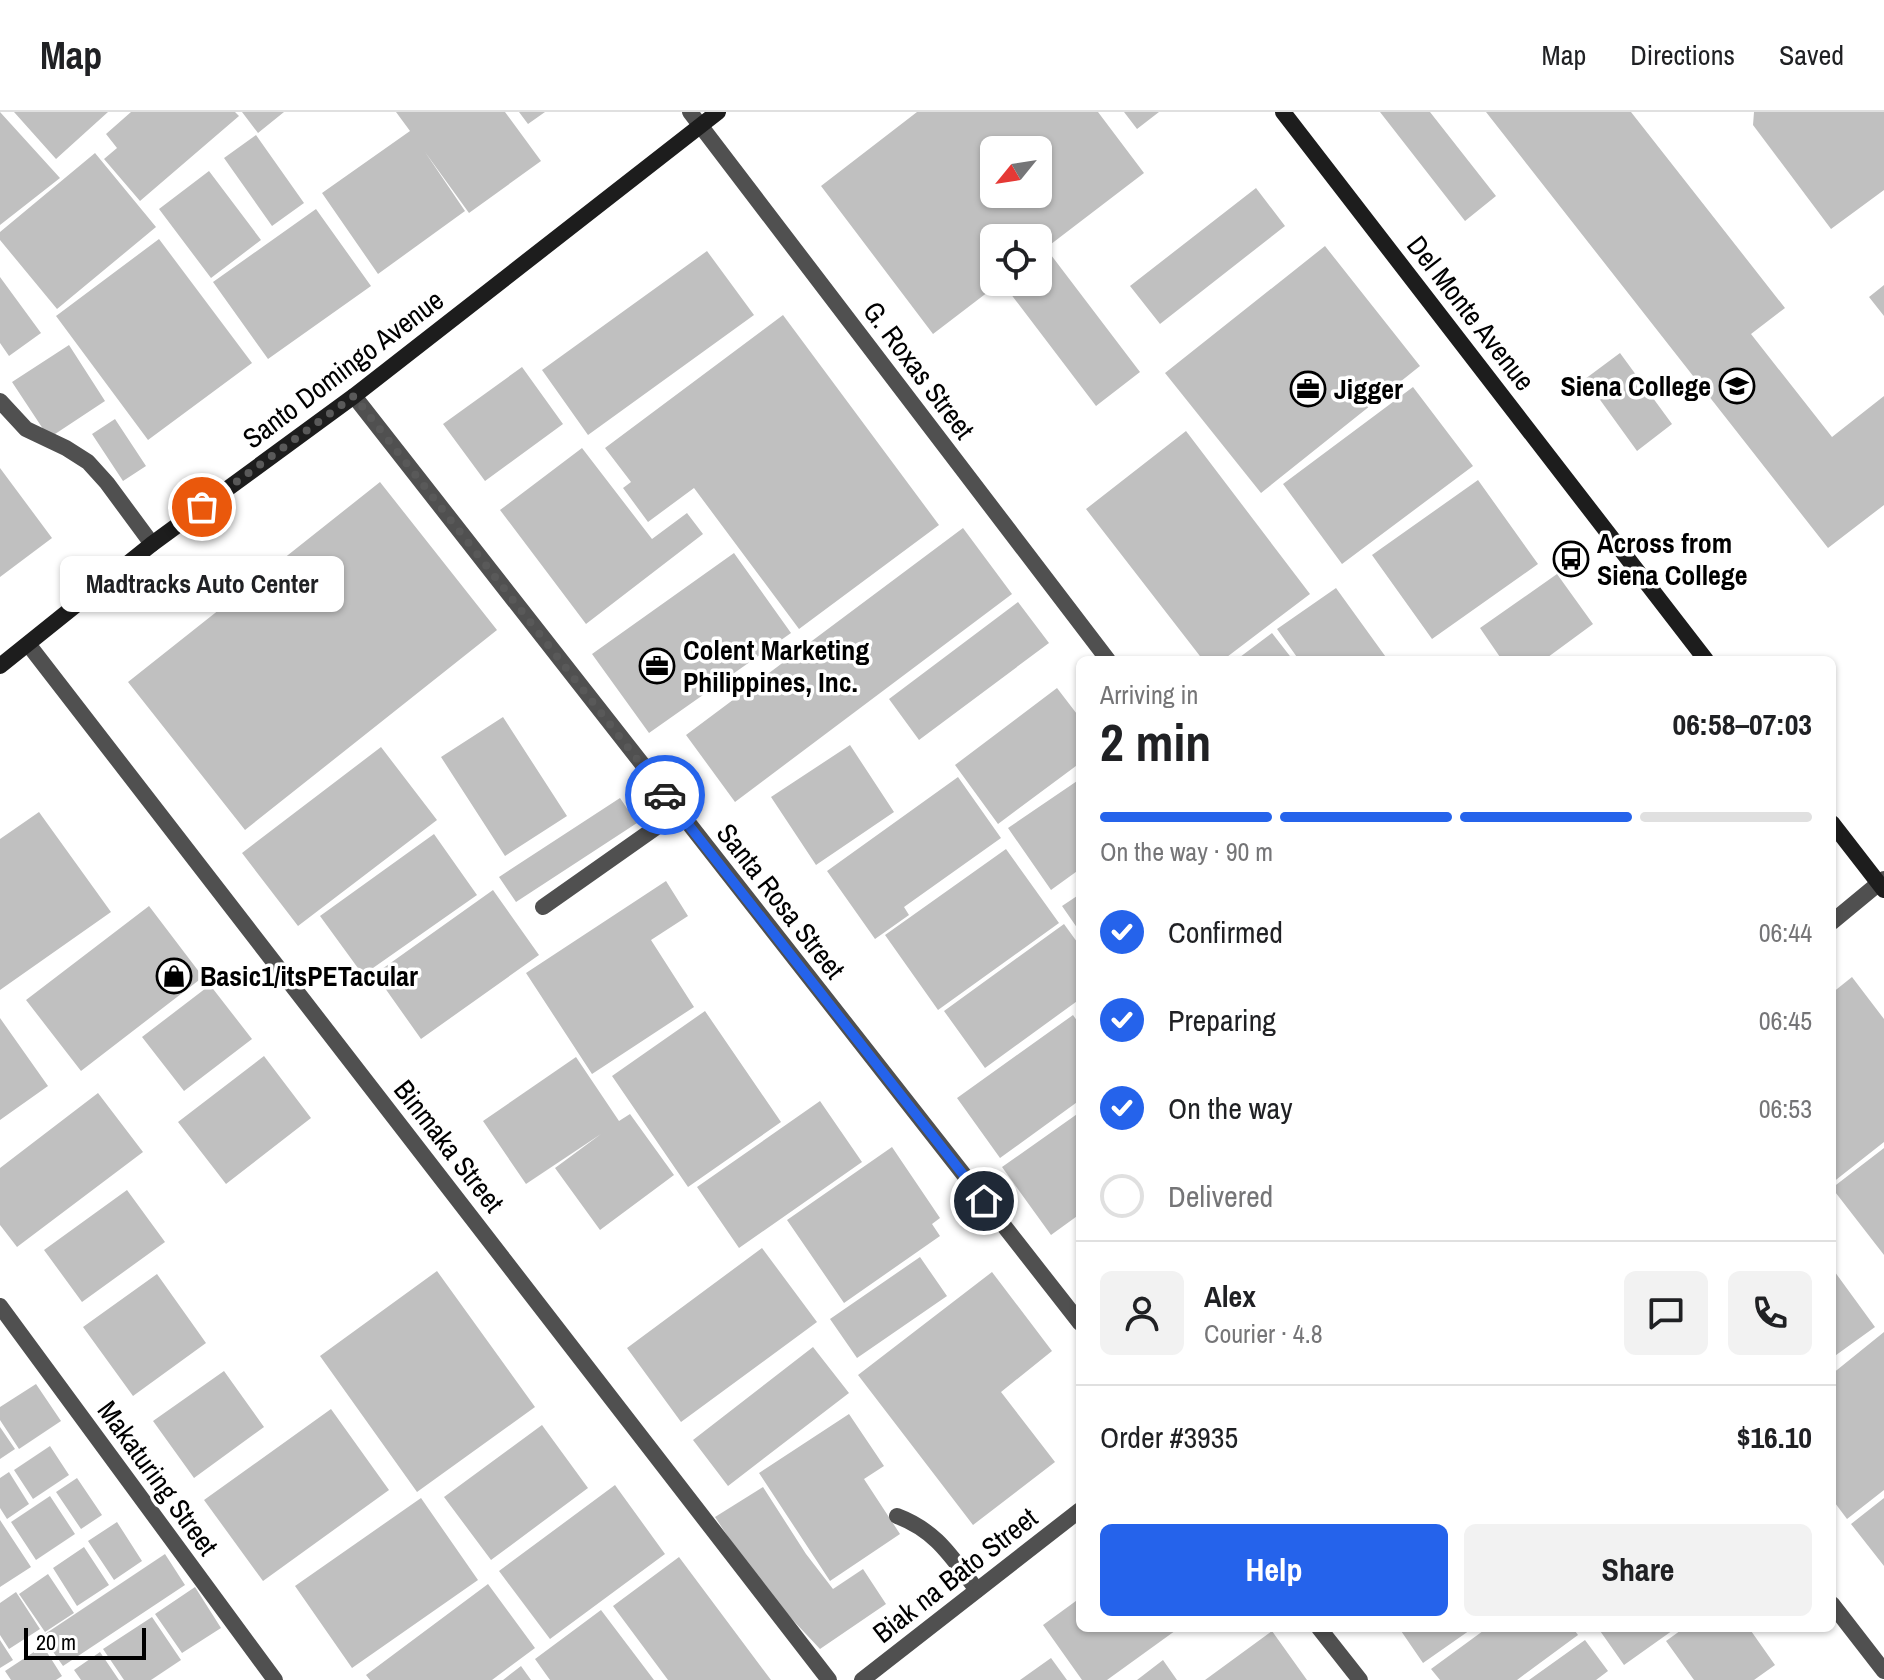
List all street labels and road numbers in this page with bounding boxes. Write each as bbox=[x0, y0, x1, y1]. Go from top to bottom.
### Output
street label: Del Monte Avenue bbox=[1398, 228, 1544, 398]
street label: Santo Domingo Avenue bbox=[235, 281, 451, 457]
street label: G. Roxas Street bbox=[855, 293, 983, 447]
street label: Santa Rosa Street bbox=[708, 815, 854, 987]
street label: Binmaka Street bbox=[385, 1072, 513, 1220]
street label: Makaturing Street bbox=[89, 1393, 227, 1563]
street label: Biak na Bato Street bbox=[865, 1499, 1045, 1651]

